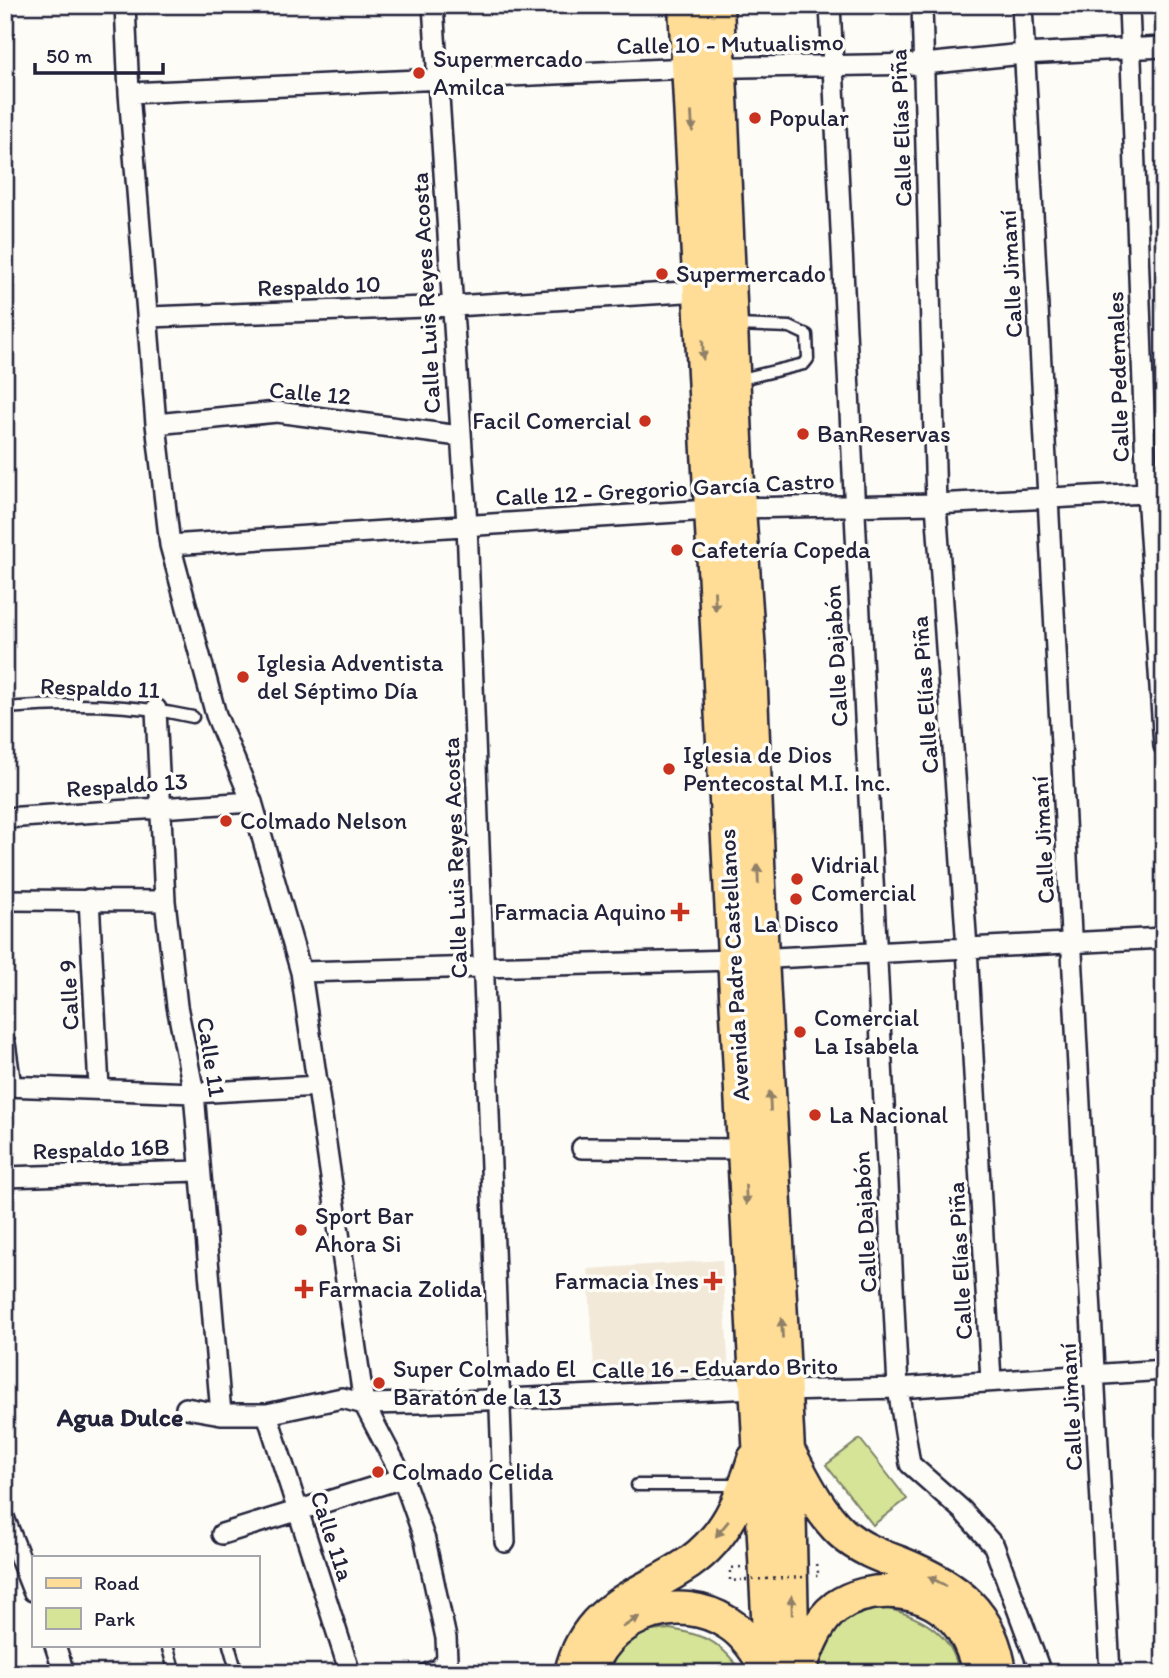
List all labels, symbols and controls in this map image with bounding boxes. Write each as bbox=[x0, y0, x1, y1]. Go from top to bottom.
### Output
street label: Calle 10 - Mutualismo bbox=[616, 27, 844, 60]
scale bar bbox=[35, 32, 163, 76]
text: 50 m bbox=[46, 43, 93, 68]
place label: Supermercado Amilca bbox=[433, 44, 583, 101]
street label: Calle Elías Piña bbox=[883, 48, 918, 208]
marker: Supermercado Amilca bbox=[411, 65, 427, 81]
place label: Popular bbox=[769, 103, 849, 132]
marker: Popular bbox=[747, 110, 763, 126]
one-way arrow bbox=[686, 112, 697, 134]
street label: Calle Luis Reyes Acosta bbox=[405, 171, 446, 414]
street label: Calle Jimaní bbox=[993, 209, 1028, 339]
place label: Supermercado bbox=[676, 259, 826, 288]
marker: Supermercado bbox=[654, 266, 670, 282]
street label: Respaldo 10 bbox=[257, 269, 381, 302]
street label: Calle Pedernales bbox=[1100, 291, 1135, 463]
one-way arrow bbox=[698, 339, 709, 361]
street label: Calle 12 bbox=[268, 374, 353, 411]
place label: Facil Comercial bbox=[472, 406, 631, 435]
marker: Facil Comercial bbox=[637, 413, 653, 429]
place label: BanReservas bbox=[817, 419, 951, 448]
marker: BanReservas bbox=[795, 426, 811, 442]
street label: Calle 12 - Gregorio García Castro bbox=[495, 465, 835, 512]
place label: Cafetería Copeda bbox=[691, 535, 871, 564]
marker: Cafetería Copeda bbox=[669, 542, 685, 558]
street label: Calle Dajabón bbox=[817, 584, 854, 728]
one-way arrow bbox=[709, 591, 720, 613]
street label: Calle Elías Piña bbox=[905, 615, 944, 775]
place label: Iglesia Adventista del Séptimo Día bbox=[257, 648, 444, 705]
marker: Iglesia Adventista del Séptimo Día bbox=[235, 669, 251, 685]
street label: Respaldo 11 bbox=[40, 671, 161, 704]
street label: Calle Luis Reyes Acosta bbox=[436, 737, 473, 979]
place label: Iglesia de Dios Pentecostal M.I. Inc. bbox=[683, 740, 891, 797]
marker: Iglesia de Dios Pentecostal M.I. Inc. bbox=[661, 761, 677, 777]
street label: Respaldo 13 bbox=[65, 766, 189, 803]
street label: Calle Jimaní bbox=[1025, 775, 1060, 905]
place label: Colmado Nelson bbox=[240, 806, 408, 835]
marker: Colmado Nelson bbox=[218, 813, 234, 829]
street label: Avenida Padre Castellanos bbox=[712, 828, 755, 1102]
place label: Vidrial Comercial bbox=[811, 850, 916, 907]
one-way arrow bbox=[753, 863, 764, 885]
marker: Vidrial Comercial bbox=[789, 871, 805, 887]
marker: La Disco bbox=[788, 891, 804, 907]
place label: Farmacia Aquino bbox=[494, 897, 666, 926]
marker: Farmacia Aquino bbox=[672, 904, 688, 920]
place label: La Disco bbox=[753, 909, 839, 938]
street label: Calle 9 bbox=[52, 959, 85, 1031]
place label: Comercial La Isabela bbox=[814, 1003, 919, 1060]
street label: Calle 11 bbox=[191, 1015, 232, 1099]
marker: Comercial La Isabela bbox=[792, 1024, 808, 1040]
one-way arrow bbox=[764, 1090, 775, 1112]
place label: La Nacional bbox=[829, 1100, 948, 1129]
marker: La Nacional bbox=[807, 1107, 823, 1123]
street label: Respaldo 16B bbox=[32, 1132, 170, 1165]
street label: Calle Dajabón bbox=[846, 1150, 883, 1294]
street label: Calle Elías Piña bbox=[941, 1181, 978, 1341]
one-way arrow bbox=[740, 1185, 751, 1207]
place label: Sport Bar Ahora Si bbox=[315, 1201, 414, 1258]
marker: Sport Bar Ahora Si bbox=[293, 1222, 309, 1238]
place label: Farmacia Ines bbox=[554, 1266, 699, 1295]
marker: Farmacia Ines bbox=[705, 1273, 721, 1289]
place label: Farmacia Zolida bbox=[318, 1274, 482, 1303]
marker: Farmacia Zolida bbox=[296, 1281, 312, 1297]
one-way arrow bbox=[776, 1317, 787, 1339]
street label: Calle Jimaní bbox=[1053, 1342, 1088, 1472]
street label: Calle 16 - Eduardo Brito bbox=[592, 1351, 838, 1384]
place label: Super Colmado El Baratón de la 13 bbox=[393, 1354, 576, 1411]
marker: Super Colmado El Baratón de la 13 bbox=[371, 1375, 387, 1391]
district label: Agua Dulce bbox=[56, 1401, 183, 1433]
place label: Colmado Celida bbox=[392, 1457, 554, 1486]
marker: Colmado Celida bbox=[370, 1464, 386, 1480]
street label: Calle 11a bbox=[304, 1487, 361, 1585]
one-way arrow bbox=[715, 1519, 730, 1537]
legend bbox=[32, 1556, 259, 1646]
text: Road bbox=[94, 1570, 140, 1595]
one-way arrow bbox=[927, 1575, 947, 1586]
one-way arrow bbox=[787, 1593, 798, 1615]
text: Park bbox=[94, 1606, 136, 1631]
one-way arrow bbox=[621, 1615, 641, 1628]

